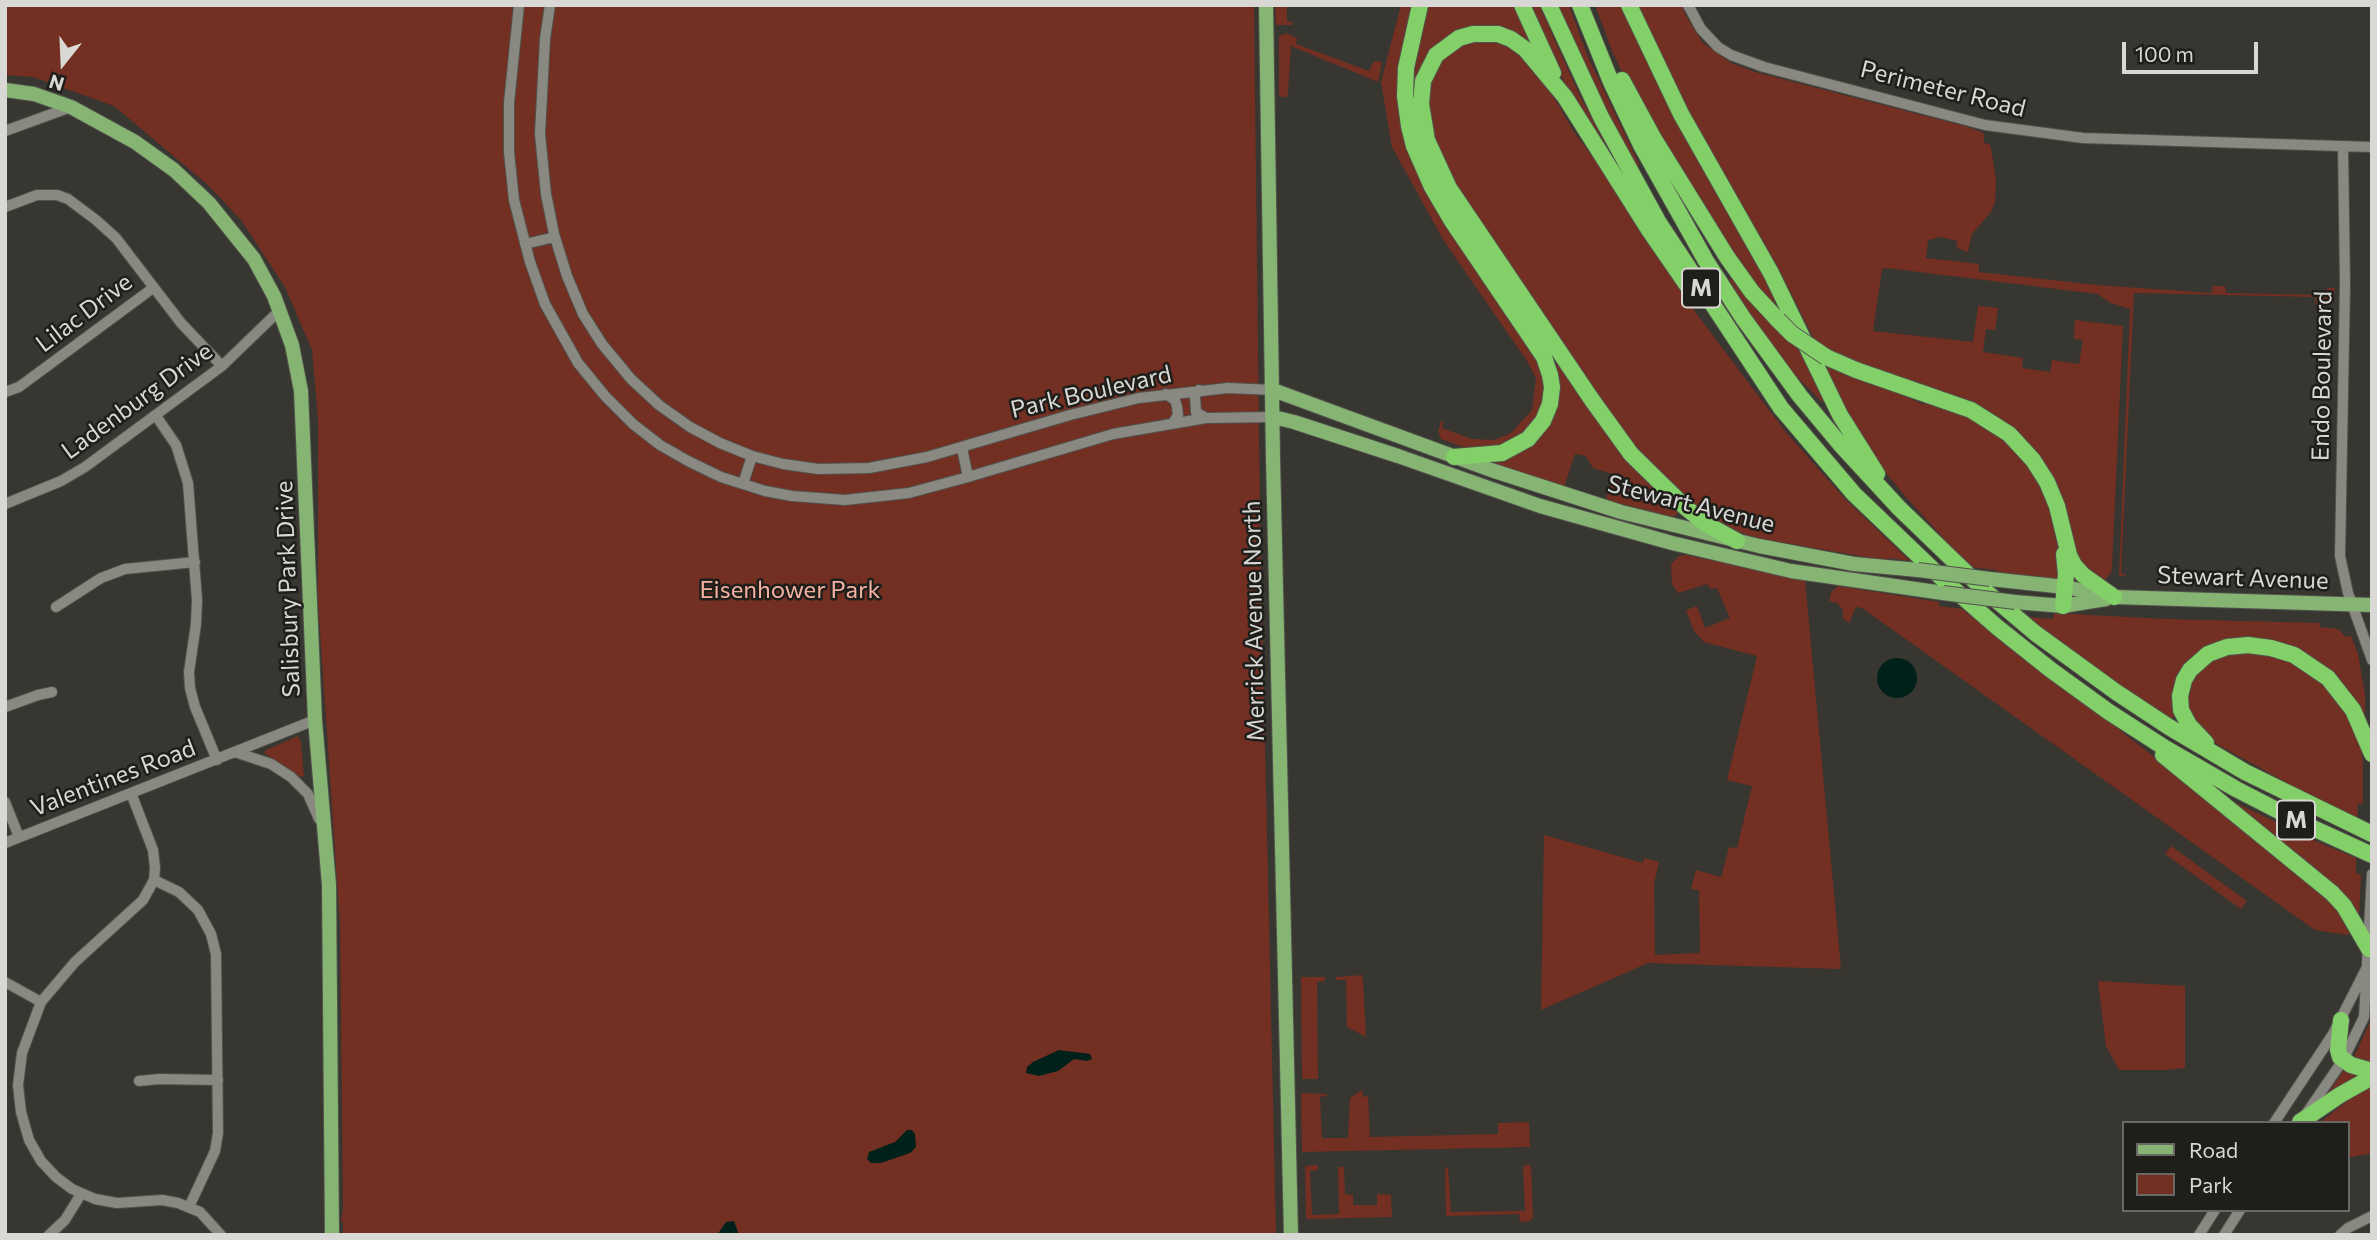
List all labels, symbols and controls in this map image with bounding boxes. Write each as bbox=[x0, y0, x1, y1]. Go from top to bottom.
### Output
north arrow bbox=[28, 28, 98, 98]
scale bar bbox=[2125, 28, 2262, 72]
text: 100 m bbox=[2135, 41, 2194, 66]
street label: Perimeter Road bbox=[1858, 55, 2028, 123]
text: N bbox=[46, 70, 67, 97]
street label: Lilac Drive bbox=[30, 267, 138, 359]
road number: M bbox=[1682, 268, 1720, 308]
street label: Endo Boulevard bbox=[2306, 291, 2338, 461]
street label: Ladenburg Drive bbox=[56, 337, 218, 465]
street label: Park Boulevard bbox=[1008, 360, 1174, 424]
street label: Stewart Avenue bbox=[1604, 469, 1778, 539]
street label: Salisbury Park Drive bbox=[270, 480, 306, 698]
street label: Merrick Avenue North bbox=[1238, 500, 1270, 742]
street label: Stewart Avenue bbox=[2157, 561, 2329, 595]
park label: Eisenhower Park bbox=[699, 576, 881, 604]
street label: Valentines Road bbox=[27, 733, 199, 823]
road number: M bbox=[2277, 800, 2315, 840]
legend bbox=[2122, 1121, 2349, 1212]
text: Road bbox=[2189, 1137, 2238, 1162]
text: Park bbox=[2189, 1172, 2233, 1197]

